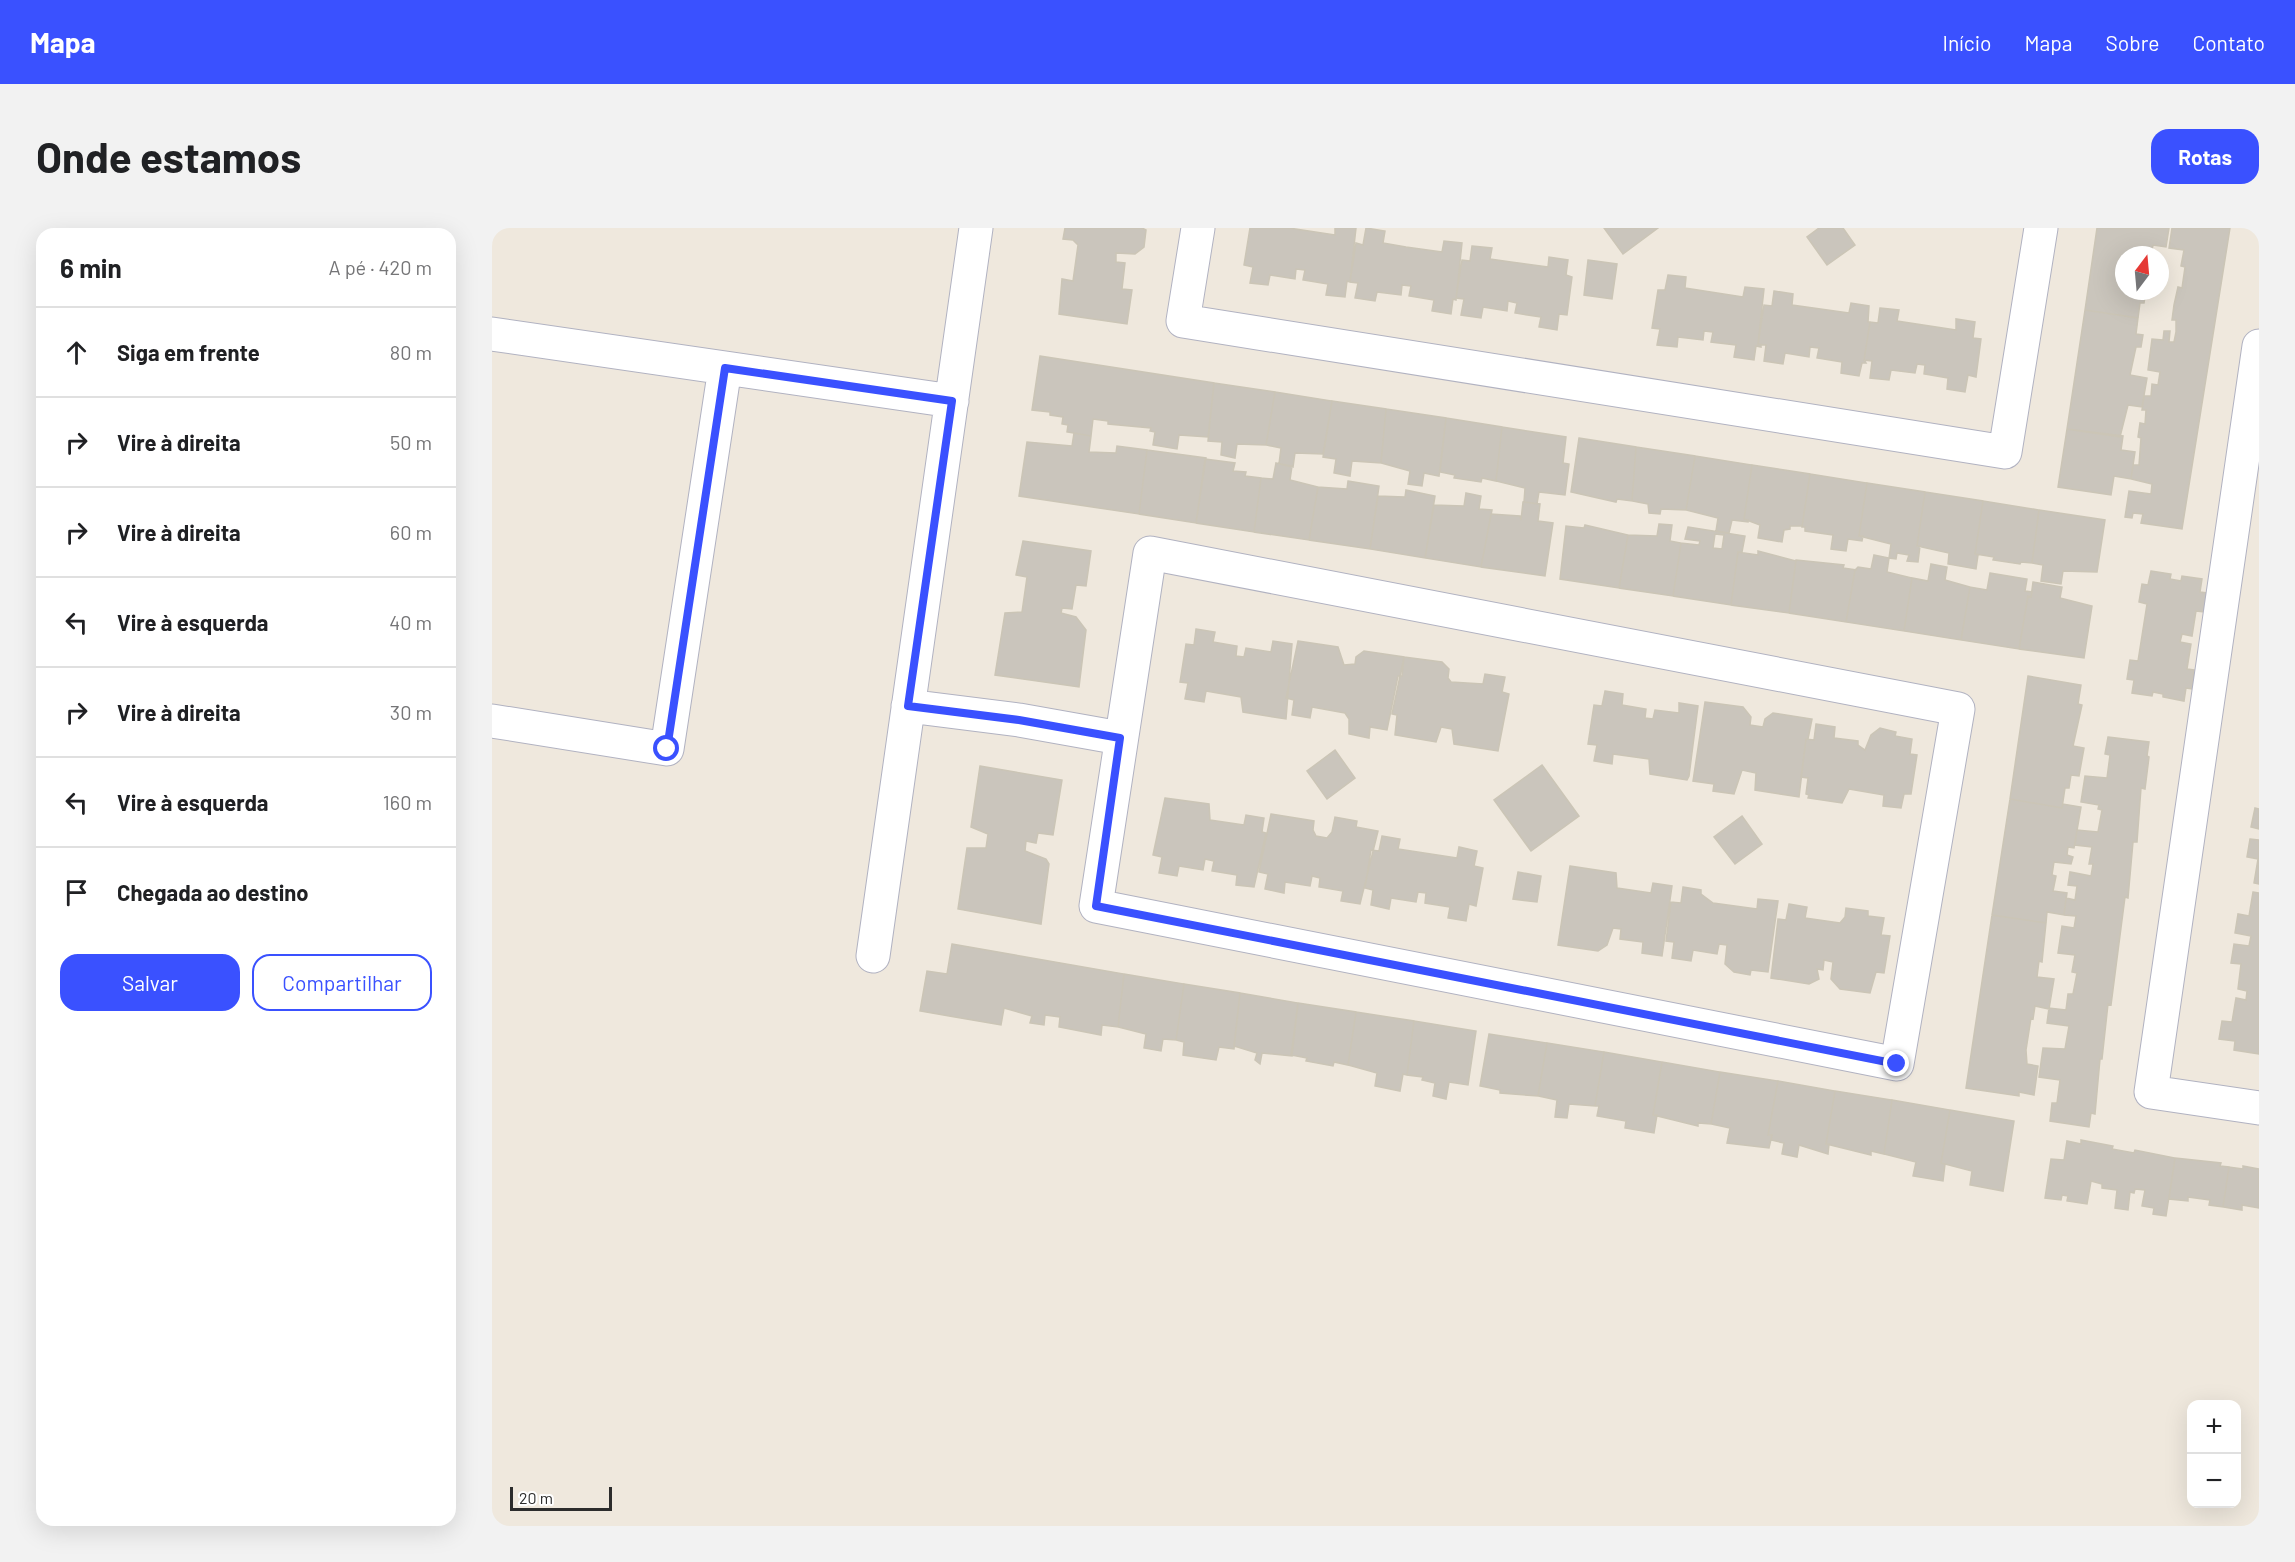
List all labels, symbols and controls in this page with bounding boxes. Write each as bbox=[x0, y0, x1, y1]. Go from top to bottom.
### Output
text: Mapa bbox=[30, 25, 96, 59]
text: Início bbox=[1943, 30, 1991, 55]
text: Mapa bbox=[2024, 30, 2073, 55]
text: Sobre bbox=[2106, 30, 2159, 55]
text: Contato bbox=[2192, 30, 2265, 55]
button: Rotas bbox=[2151, 129, 2259, 184]
text: Onde estamos bbox=[36, 131, 301, 181]
north arrow bbox=[2115, 246, 2169, 300]
text: 6 min bbox=[60, 252, 122, 283]
text: A pé · 420 m bbox=[329, 255, 432, 279]
icon: ahead bbox=[60, 336, 93, 369]
text: Siga em frente bbox=[117, 339, 260, 365]
text: 80 m bbox=[390, 340, 432, 364]
icon: right bbox=[60, 426, 93, 459]
text: Vire à direita bbox=[117, 429, 241, 455]
text: 50 m bbox=[390, 430, 432, 454]
icon: right bbox=[60, 516, 93, 549]
text: Vire à direita bbox=[117, 519, 241, 545]
text: 60 m bbox=[390, 520, 432, 544]
icon: left bbox=[60, 606, 93, 639]
text: Vire à esquerda bbox=[117, 609, 268, 635]
text: 40 m bbox=[389, 610, 432, 634]
icon: right bbox=[60, 696, 93, 729]
text: Vire à direita bbox=[117, 699, 241, 725]
text: 30 m bbox=[390, 700, 432, 724]
route start bbox=[653, 735, 679, 761]
icon: left bbox=[60, 786, 93, 819]
text: Vire à esquerda bbox=[117, 789, 268, 815]
text: 160 m bbox=[383, 790, 432, 814]
icon: arrive bbox=[60, 876, 93, 909]
text: Chegada ao destino bbox=[117, 879, 308, 905]
button: Salvar bbox=[60, 954, 240, 1011]
button: Compartilhar bbox=[252, 954, 432, 1011]
route end bbox=[1883, 1050, 1909, 1076]
map controls bbox=[2187, 1400, 2241, 1508]
button: + bbox=[2187, 1400, 2241, 1454]
button: − bbox=[2187, 1454, 2241, 1508]
scale bar bbox=[510, 1484, 612, 1512]
text: 20 m bbox=[519, 1488, 553, 1507]

